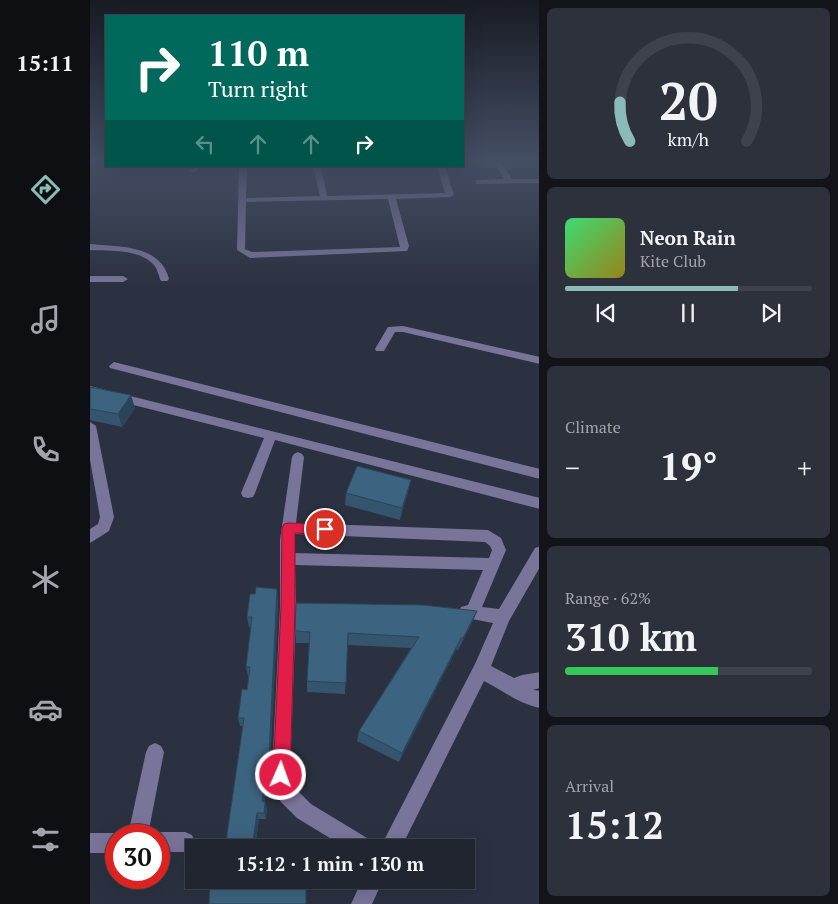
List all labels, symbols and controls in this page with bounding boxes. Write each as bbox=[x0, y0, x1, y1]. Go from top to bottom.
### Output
text: 110 m bbox=[208, 30, 309, 76]
icon: right bbox=[125, 35, 190, 100]
text: 15:11 bbox=[16, 48, 74, 77]
text: 20 bbox=[659, 66, 718, 135]
text: Turn right bbox=[208, 74, 308, 103]
text: km/h bbox=[668, 127, 710, 151]
icon: left bbox=[191, 130, 219, 158]
icon: ahead bbox=[244, 130, 272, 158]
icon: ahead bbox=[297, 130, 325, 158]
icon: right bbox=[350, 130, 378, 158]
icon: directions bbox=[28, 172, 63, 207]
text: Neon Rain bbox=[640, 225, 736, 250]
text: Kite Club bbox=[640, 250, 706, 272]
icon: previous bbox=[592, 299, 620, 327]
icon: pause bbox=[674, 299, 702, 327]
icon: next bbox=[757, 299, 785, 327]
icon: music bbox=[28, 302, 63, 337]
text: Climate bbox=[565, 416, 621, 438]
icon: phone bbox=[28, 432, 63, 467]
text: 19° bbox=[659, 441, 718, 491]
text: − bbox=[565, 449, 580, 486]
text: + bbox=[797, 449, 812, 486]
pin bbox=[304, 508, 346, 550]
icon: arrive bbox=[311, 515, 339, 543]
icon: climate bbox=[28, 562, 63, 597]
text: Range · 62% bbox=[565, 587, 651, 609]
text: 310 km bbox=[565, 612, 697, 662]
icon: car bbox=[28, 692, 63, 727]
position arrow bbox=[254, 748, 306, 800]
text: Arrival bbox=[565, 775, 614, 797]
text: 15:12 bbox=[565, 800, 664, 850]
icon: filters bbox=[28, 822, 63, 857]
speed limit sign: 30 bbox=[105, 824, 170, 889]
text: 15:12 · 1 min · 130 m bbox=[236, 851, 424, 876]

